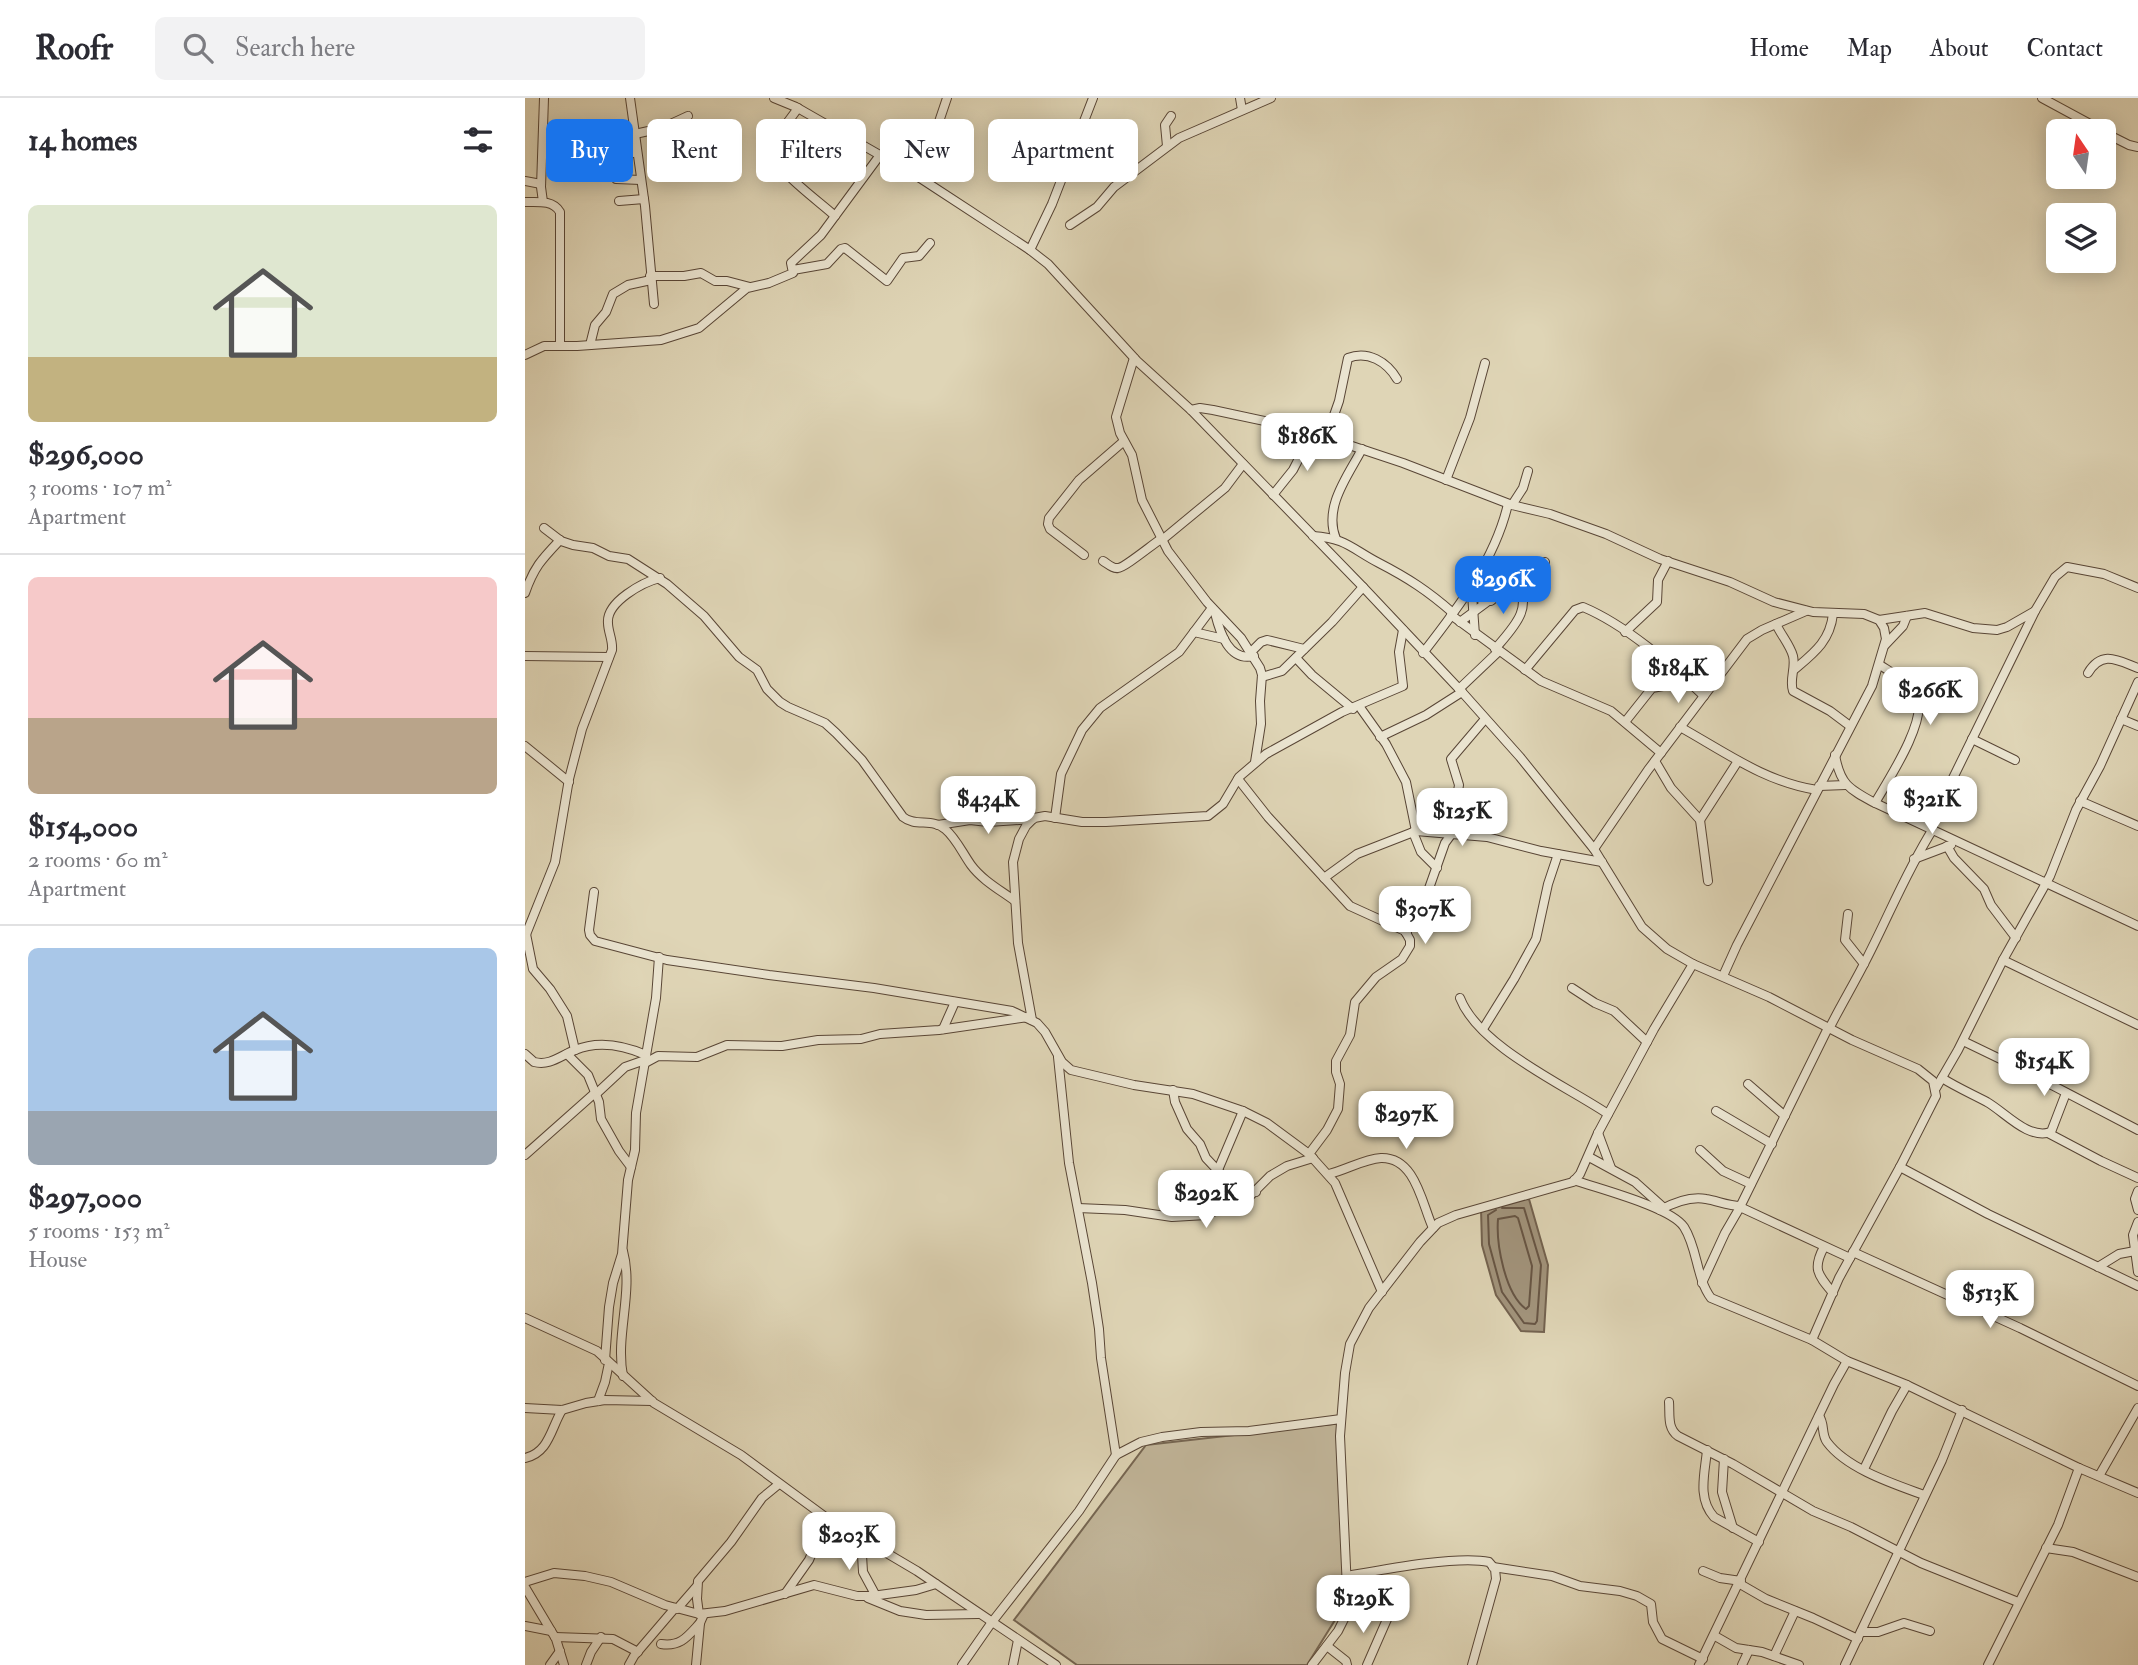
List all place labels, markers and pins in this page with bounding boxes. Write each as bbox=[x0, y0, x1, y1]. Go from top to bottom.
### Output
pin: $186K bbox=[1258, 414, 1356, 473]
pin: $296K bbox=[1454, 556, 1552, 616]
pin: $184K bbox=[1629, 646, 1727, 705]
pin: $266K bbox=[1881, 668, 1979, 727]
pin: $434K bbox=[939, 776, 1037, 836]
pin: $321K bbox=[1883, 776, 1981, 836]
pin: $125K bbox=[1413, 788, 1511, 848]
pin: $307K bbox=[1376, 886, 1474, 946]
pin: $154K bbox=[1995, 1038, 2093, 1098]
pin: $297K bbox=[1357, 1091, 1455, 1151]
pin: $292K bbox=[1157, 1170, 1255, 1230]
pin: $513K bbox=[1941, 1270, 2039, 1330]
pin: $203K bbox=[800, 1512, 898, 1572]
pin: $129K bbox=[1314, 1576, 1412, 1635]

